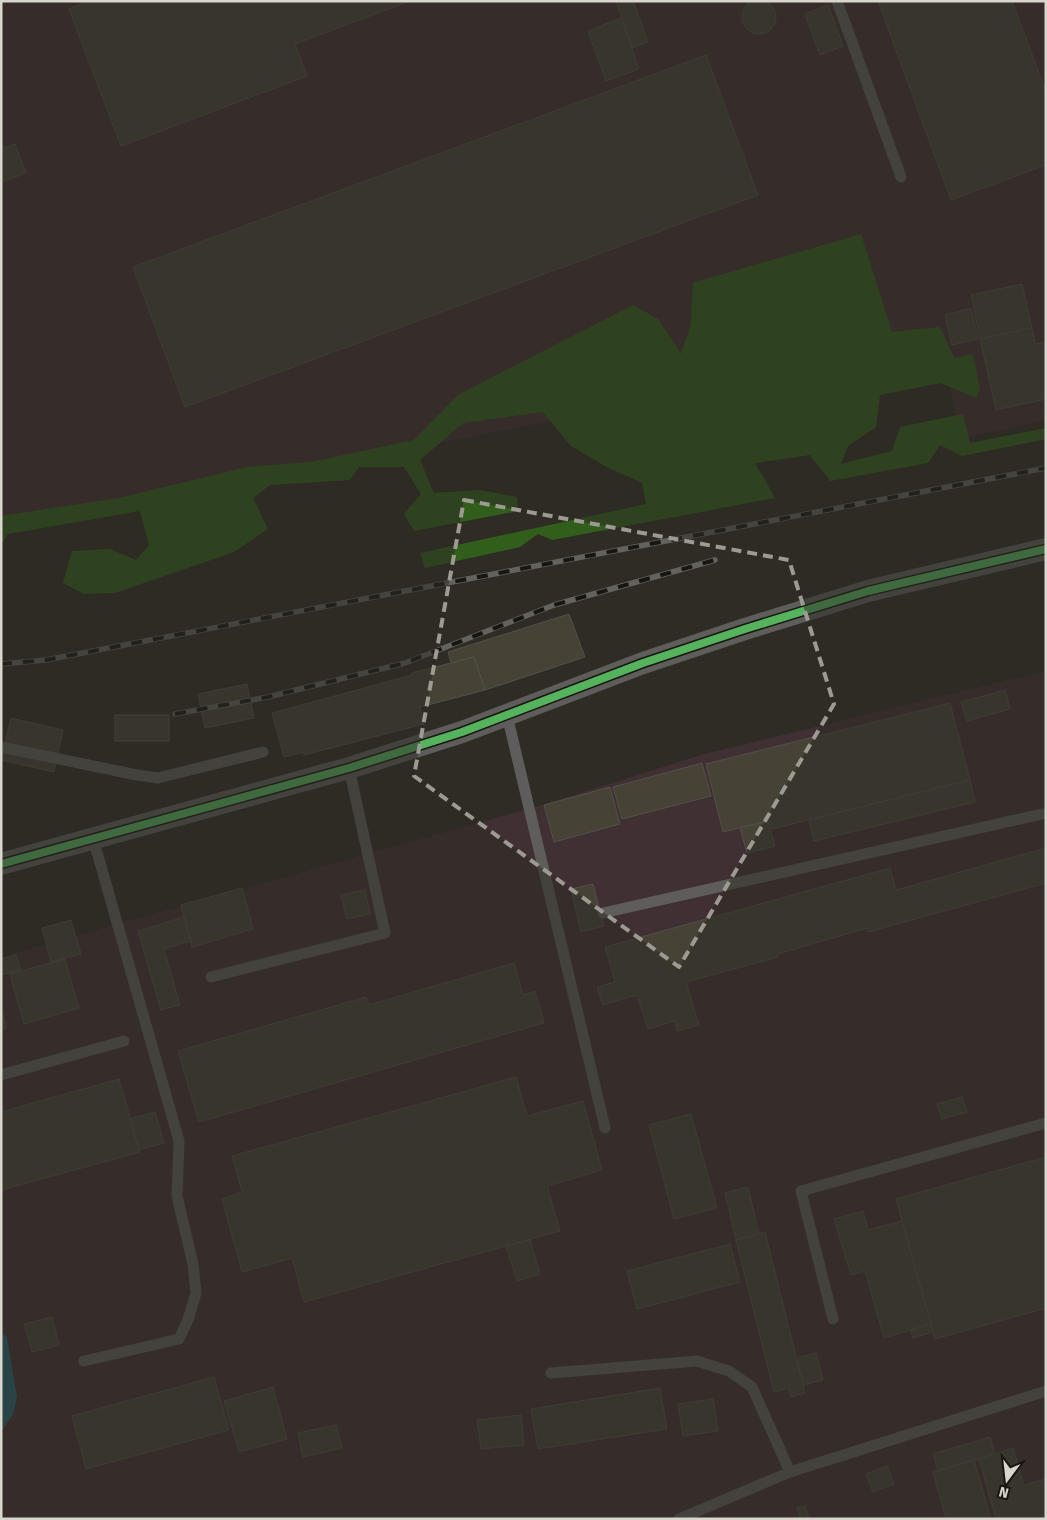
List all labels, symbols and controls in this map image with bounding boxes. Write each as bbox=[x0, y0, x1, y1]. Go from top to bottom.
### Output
north arrow bbox=[982, 1455, 1032, 1505]
text: N bbox=[997, 1483, 1010, 1501]

